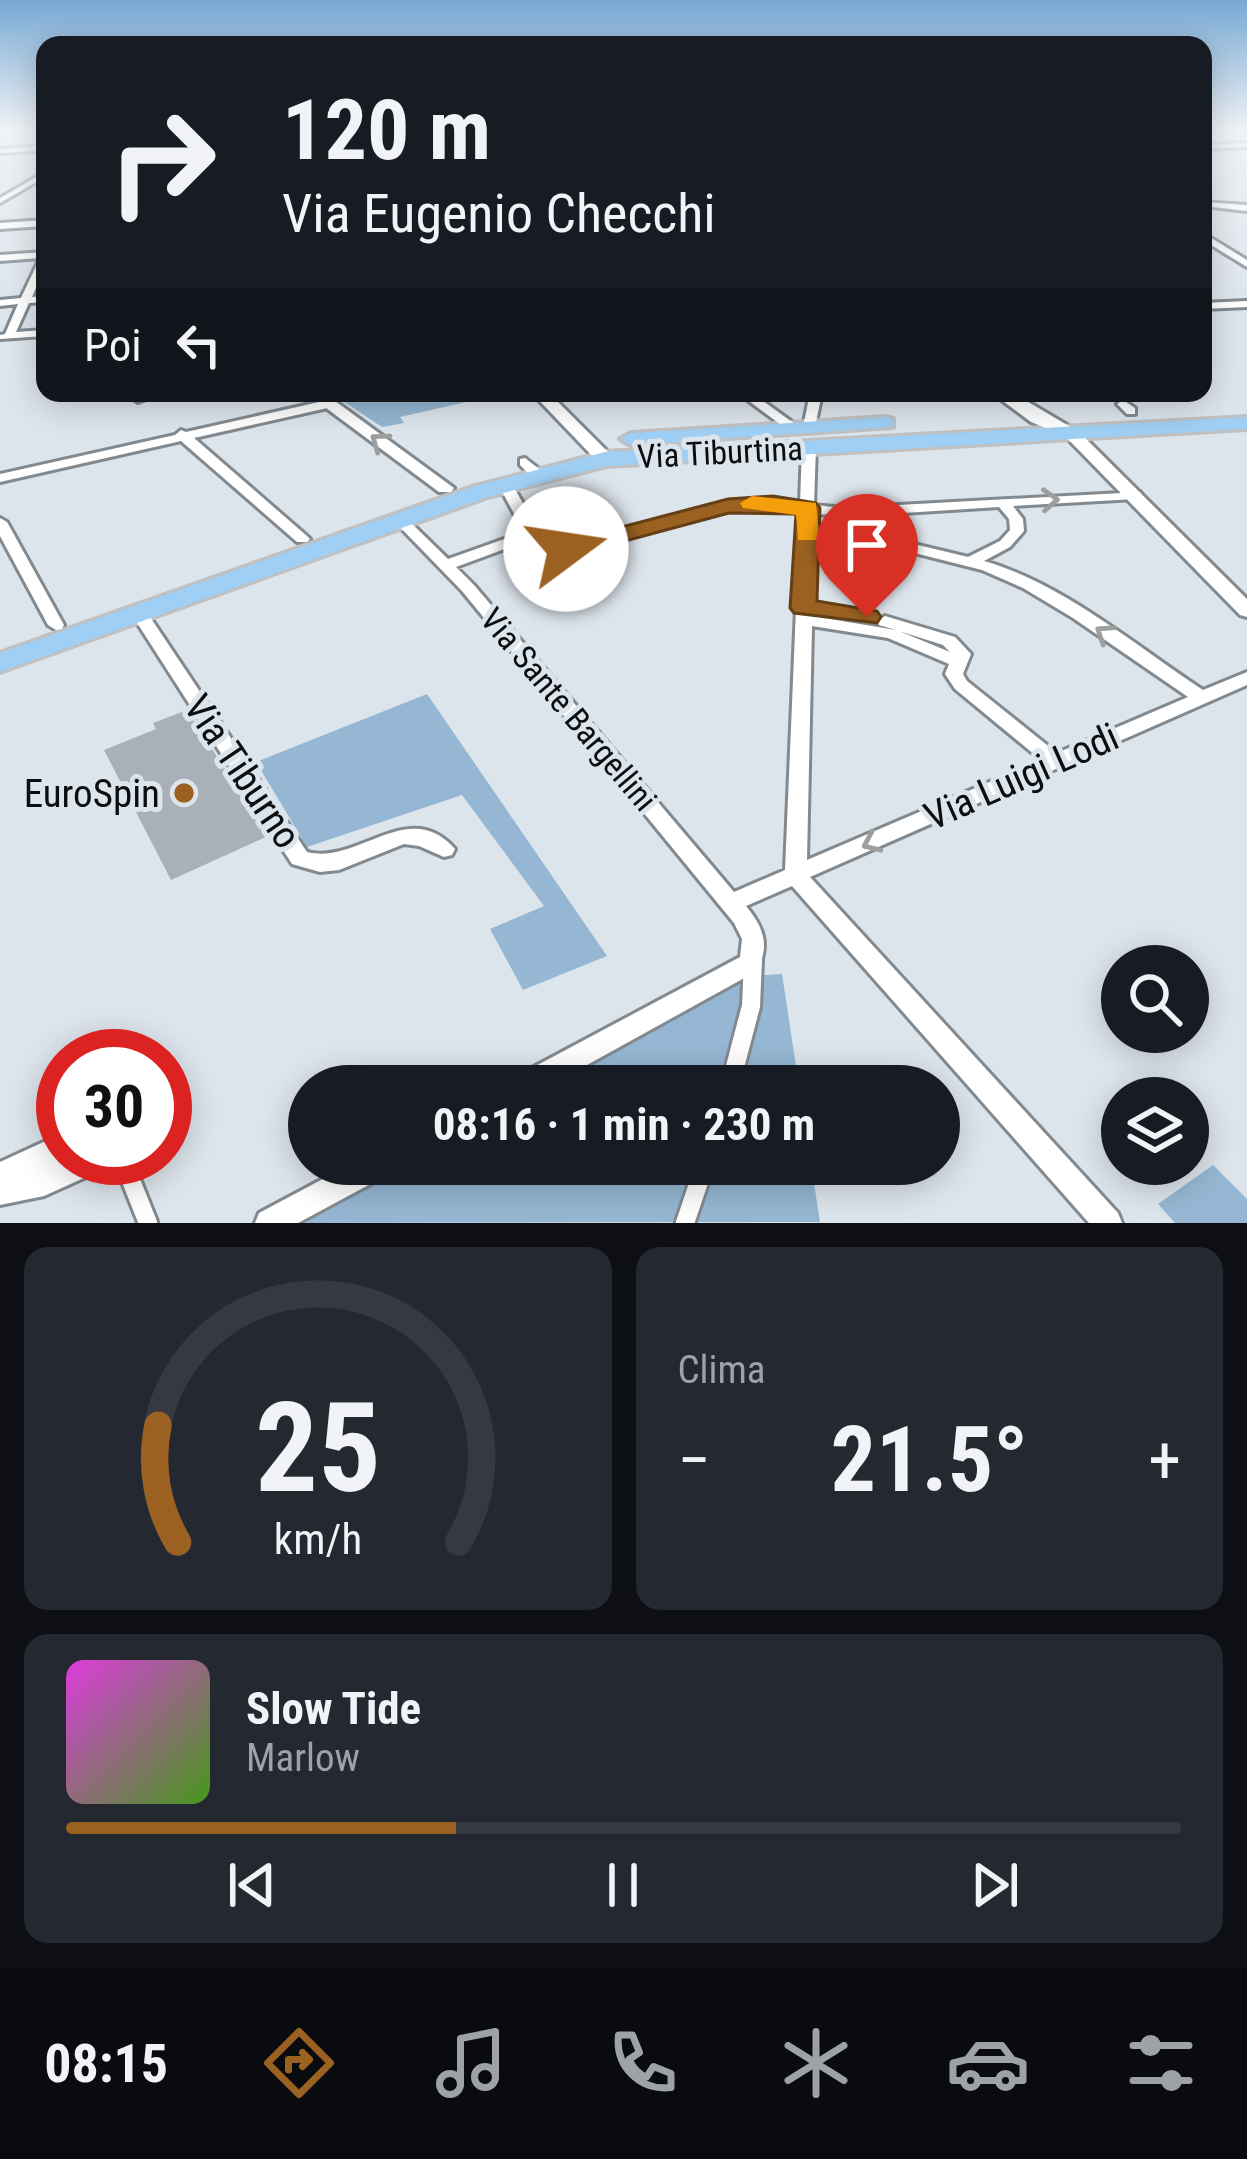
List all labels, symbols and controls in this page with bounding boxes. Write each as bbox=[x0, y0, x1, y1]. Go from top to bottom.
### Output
text: 120 m bbox=[282, 81, 491, 180]
icon: right bbox=[84, 84, 240, 240]
text: Via Eugenio Checchi bbox=[282, 182, 716, 245]
icon: left bbox=[166, 312, 232, 378]
text: Poi bbox=[84, 319, 142, 372]
street label: Via Tiburtina bbox=[636, 429, 804, 476]
one-way arrow bbox=[371, 433, 392, 455]
position arrow bbox=[503, 486, 629, 612]
one-way arrow bbox=[1041, 487, 1060, 513]
pin bbox=[816, 494, 918, 617]
icon: arrive bbox=[834, 512, 900, 578]
street label: Via Sante Bargellini bbox=[472, 600, 665, 819]
one-way arrow bbox=[1095, 625, 1117, 647]
street label: Via Tiburno bbox=[174, 686, 310, 857]
street label: Via Luigi Lodi bbox=[917, 714, 1126, 840]
place label: EuroSpin bbox=[24, 771, 160, 817]
marker: EuroSpin bbox=[171, 780, 197, 806]
one-way arrow bbox=[861, 828, 883, 852]
map controls bbox=[1101, 945, 1209, 1185]
button: search bbox=[1101, 945, 1209, 1053]
speed limit sign: 30 bbox=[36, 1029, 192, 1185]
button: layers bbox=[1101, 1077, 1209, 1185]
text: 08:16 · 1 min · 230 m bbox=[433, 1098, 815, 1151]
text: Clima bbox=[678, 1347, 766, 1393]
text: 25 bbox=[255, 1375, 381, 1521]
text: 21.5° bbox=[831, 1408, 1028, 1513]
text: − bbox=[678, 1422, 711, 1499]
text: + bbox=[1148, 1422, 1181, 1499]
text: km/h bbox=[274, 1513, 362, 1563]
text: Slow Tide bbox=[246, 1682, 421, 1735]
text: Marlow bbox=[246, 1735, 360, 1781]
icon: previous bbox=[219, 1852, 285, 1918]
icon: pause bbox=[590, 1852, 656, 1918]
icon: next bbox=[962, 1852, 1028, 1918]
icon: directions bbox=[257, 2021, 341, 2105]
icon: music bbox=[429, 2021, 513, 2105]
icon: phone bbox=[601, 2021, 685, 2105]
icon: climate bbox=[774, 2021, 858, 2105]
icon: car bbox=[946, 2021, 1030, 2105]
icon: filters bbox=[1119, 2021, 1203, 2105]
text: 08:15 bbox=[44, 2032, 168, 2095]

